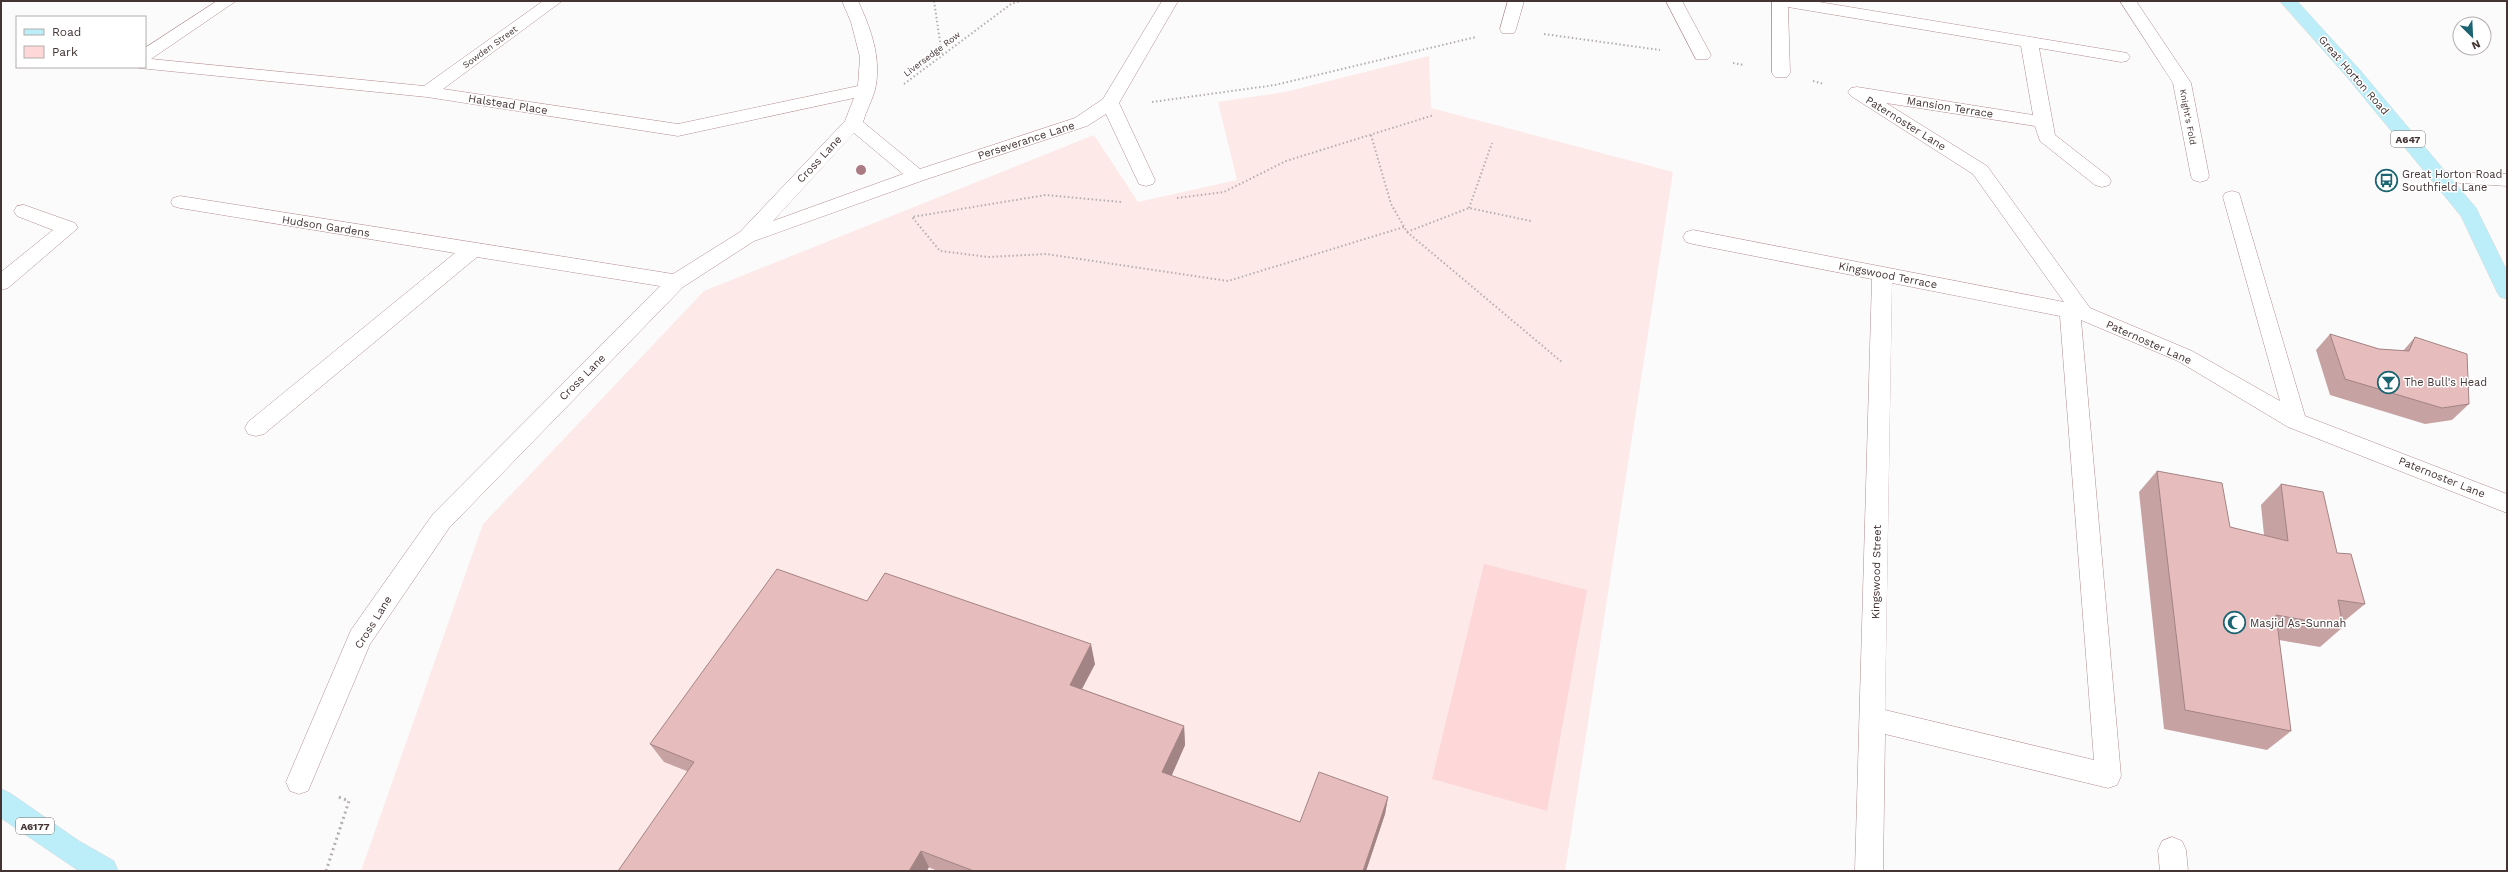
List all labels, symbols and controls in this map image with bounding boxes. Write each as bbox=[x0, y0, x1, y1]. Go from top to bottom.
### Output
legend bbox=[16, 16, 146, 68]
north arrow bbox=[2452, 16, 2492, 56]
street label: Sowden Street bbox=[461, 24, 519, 70]
text: Road bbox=[52, 25, 81, 39]
street label: Liversedge Row bbox=[902, 29, 963, 79]
street label: Great Horton Road bbox=[2316, 33, 2391, 117]
text: N bbox=[2469, 37, 2482, 52]
text: Park bbox=[52, 45, 78, 59]
street label: Knight's Fold bbox=[2178, 88, 2198, 146]
street label: Halstead Place bbox=[467, 92, 548, 117]
street label: Paternoster Lane bbox=[1863, 93, 1948, 153]
street label: Mansion Terrace bbox=[1906, 94, 1994, 121]
street label: Perseverance Lane bbox=[976, 119, 1076, 162]
road number: A647 bbox=[2391, 131, 2425, 147]
street label: Cross Lane bbox=[794, 133, 844, 186]
bus stop icon: Great Horton Road Southfield Lane bbox=[2373, 167, 2399, 193]
place label: Great Horton Road Southfield Lane bbox=[2402, 168, 2502, 194]
street label: Hudson Gardens bbox=[281, 213, 371, 240]
street label: Kingswood Terrace bbox=[1837, 260, 1938, 291]
street label: Paternoster Lane bbox=[2104, 318, 2194, 367]
street label: Cross Lane bbox=[557, 352, 608, 403]
bar icon: The Bull's Head bbox=[2375, 369, 2401, 395]
place label: The Bull's Head bbox=[2404, 376, 2487, 389]
street label: Paternoster Lane bbox=[2397, 454, 2487, 501]
street label: Kingswood Street bbox=[1869, 524, 1884, 619]
street label: Cross Lane bbox=[352, 593, 395, 651]
mosque icon: Masjid As-Sunnah bbox=[2221, 610, 2247, 636]
place label: Masjid As-Sunnah bbox=[2250, 617, 2346, 630]
road number: A6177 bbox=[16, 818, 54, 834]

